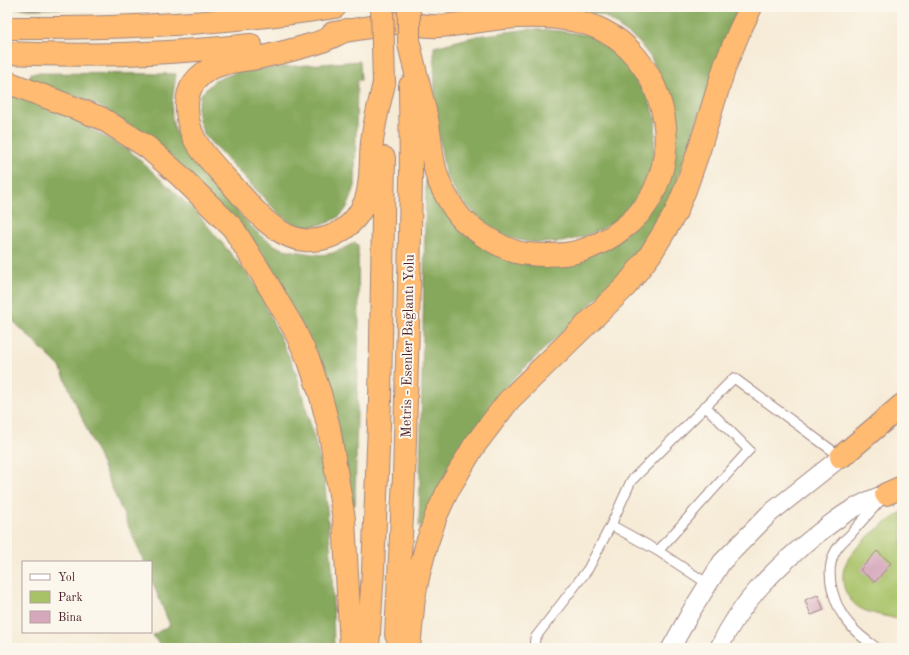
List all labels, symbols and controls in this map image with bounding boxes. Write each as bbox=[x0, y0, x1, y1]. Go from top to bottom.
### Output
street label: Metris - Esenler Bağlantı Yolu bbox=[399, 254, 417, 438]
legend bbox=[22, 561, 152, 633]
text: Yol bbox=[58, 572, 75, 584]
text: Park bbox=[58, 592, 83, 604]
text: Bina bbox=[58, 612, 82, 624]

